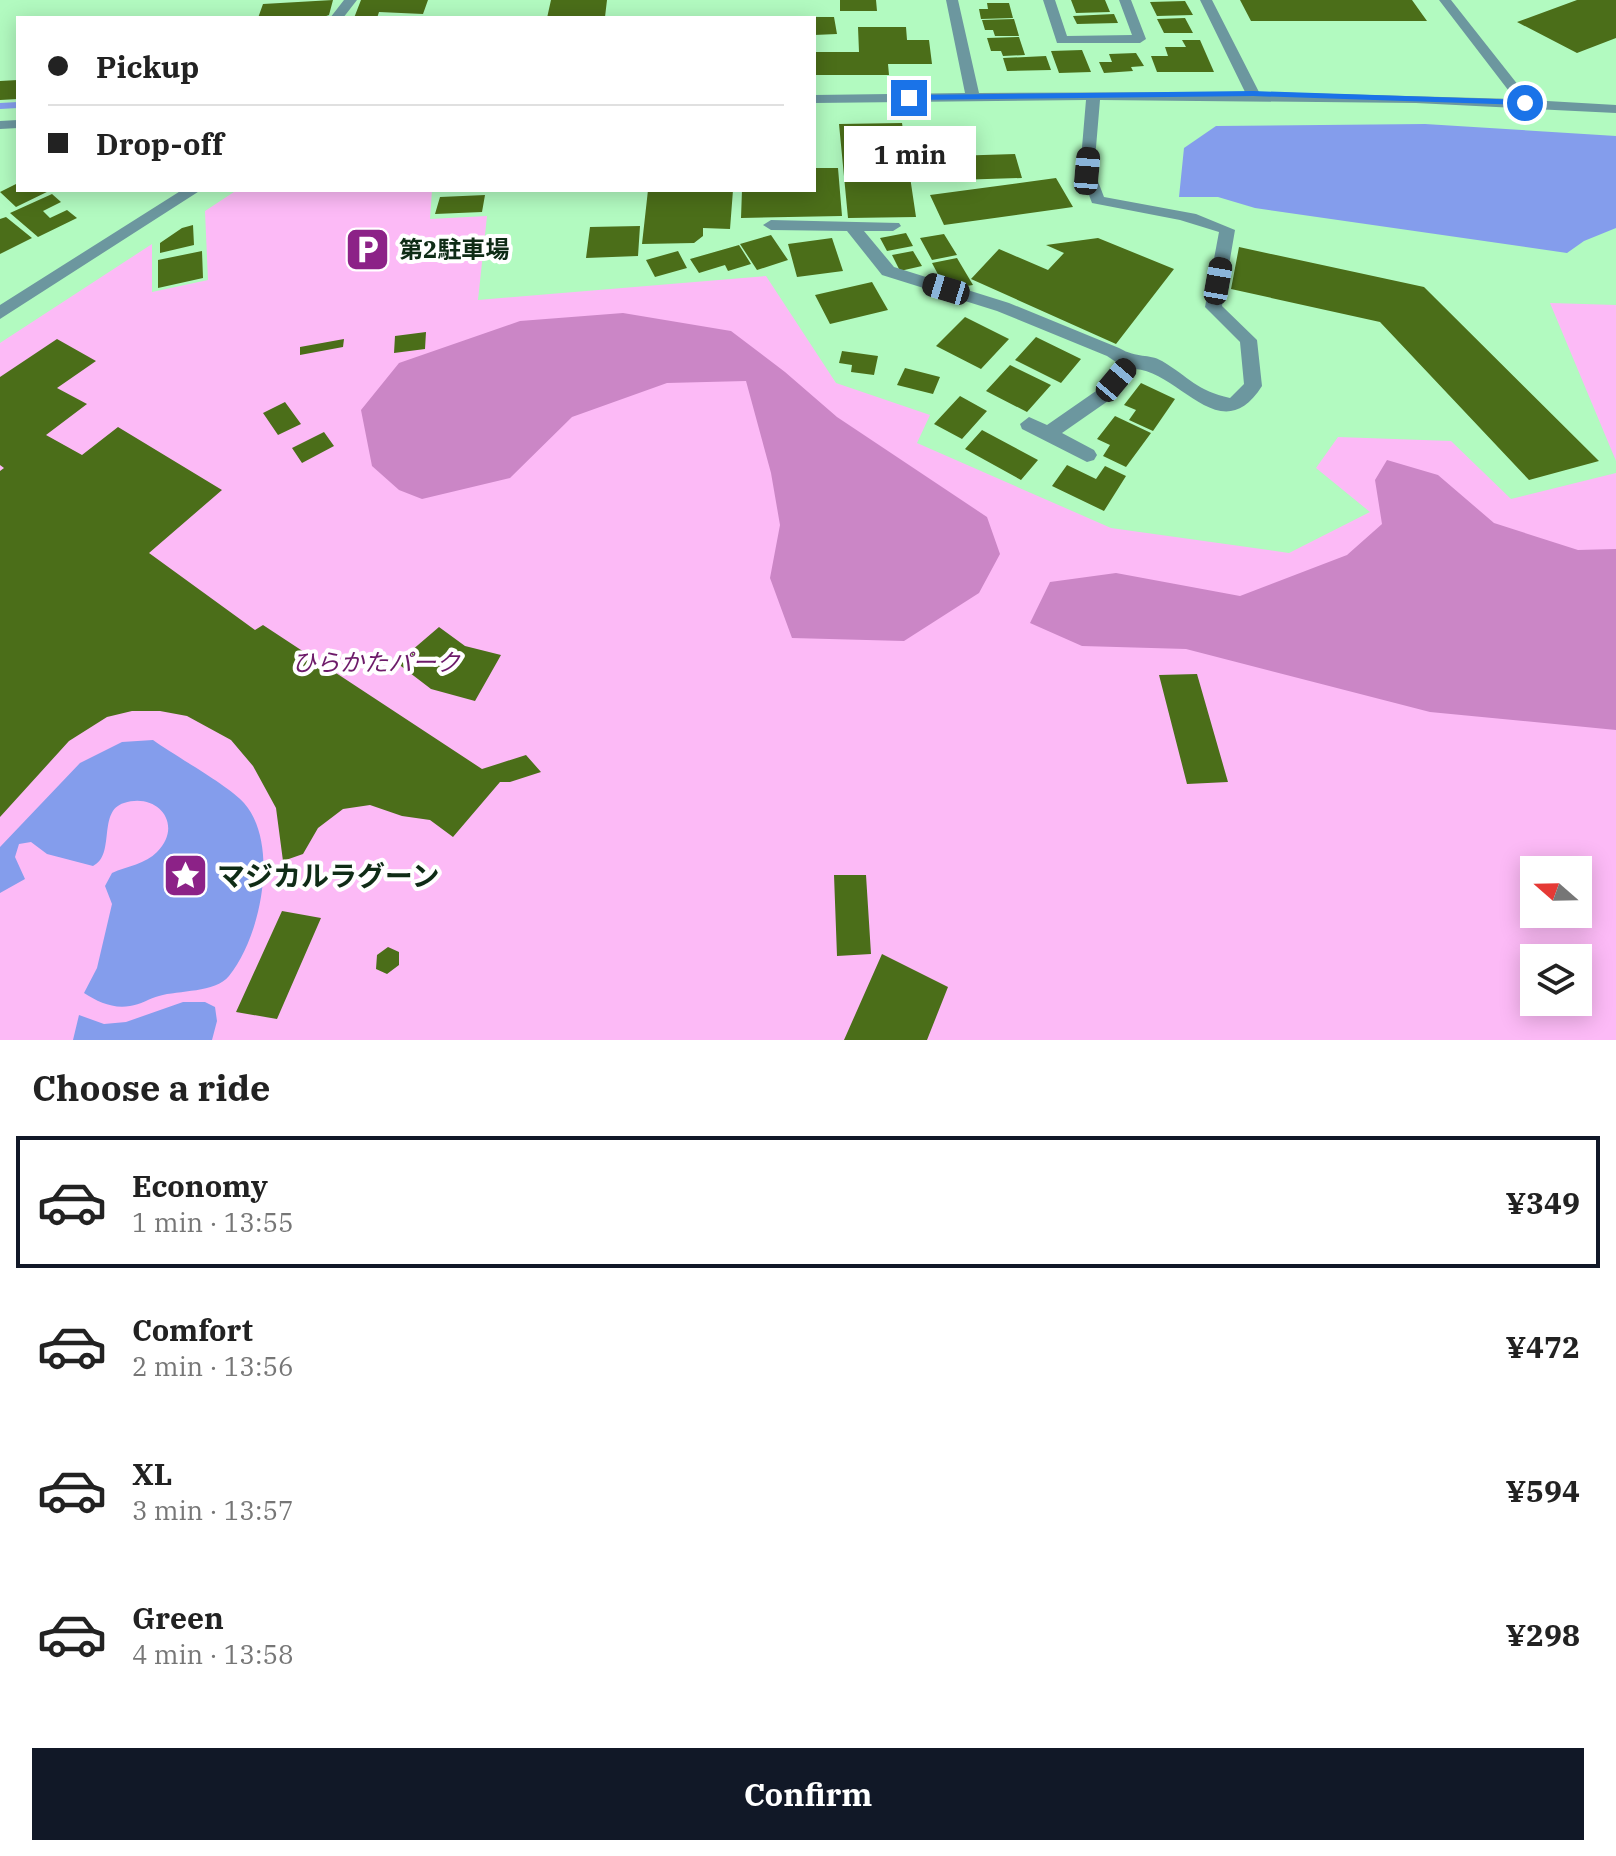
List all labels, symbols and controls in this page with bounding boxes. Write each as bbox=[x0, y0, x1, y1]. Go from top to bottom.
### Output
text: Pickup bbox=[96, 47, 199, 86]
route end bbox=[891, 80, 927, 116]
route start bbox=[1507, 85, 1543, 121]
text: Drop-off bbox=[96, 124, 224, 163]
callout: 1 min bbox=[843, 126, 975, 182]
text: 1 min bbox=[874, 137, 946, 171]
car bbox=[1073, 146, 1101, 196]
parking icon: 第2駐車場 bbox=[344, 226, 392, 274]
place label: 第2駐車場 bbox=[399, 233, 509, 265]
car bbox=[1202, 255, 1234, 307]
car bbox=[920, 271, 972, 307]
car bbox=[1091, 354, 1141, 406]
park label: ひらかたパーク bbox=[292, 646, 461, 678]
place icon: マジカルラグーン bbox=[162, 852, 210, 900]
north arrow bbox=[1520, 856, 1592, 928]
map controls bbox=[1520, 856, 1592, 1016]
place label: マジカルラグーン bbox=[217, 857, 440, 894]
button: layers bbox=[1520, 944, 1592, 1016]
text: Choose a ride bbox=[32, 1064, 271, 1111]
icon: car bbox=[36, 1166, 108, 1238]
text: Economy bbox=[132, 1166, 268, 1205]
text: ¥349 bbox=[1506, 1183, 1580, 1222]
text: 1 min · 13:55 bbox=[132, 1205, 294, 1239]
icon: car bbox=[36, 1310, 108, 1382]
text: Comfort bbox=[132, 1310, 253, 1349]
text: ¥472 bbox=[1506, 1327, 1580, 1366]
text: 2 min · 13:56 bbox=[132, 1349, 294, 1383]
icon: car bbox=[36, 1454, 108, 1526]
text: XL bbox=[132, 1454, 172, 1493]
text: ¥594 bbox=[1506, 1471, 1580, 1510]
text: 3 min · 13:57 bbox=[132, 1493, 294, 1527]
icon: car bbox=[36, 1598, 108, 1670]
text: Green bbox=[132, 1598, 224, 1637]
text: ¥298 bbox=[1506, 1615, 1580, 1654]
text: 4 min · 13:58 bbox=[132, 1637, 294, 1671]
button: Confirm bbox=[32, 1748, 1584, 1840]

